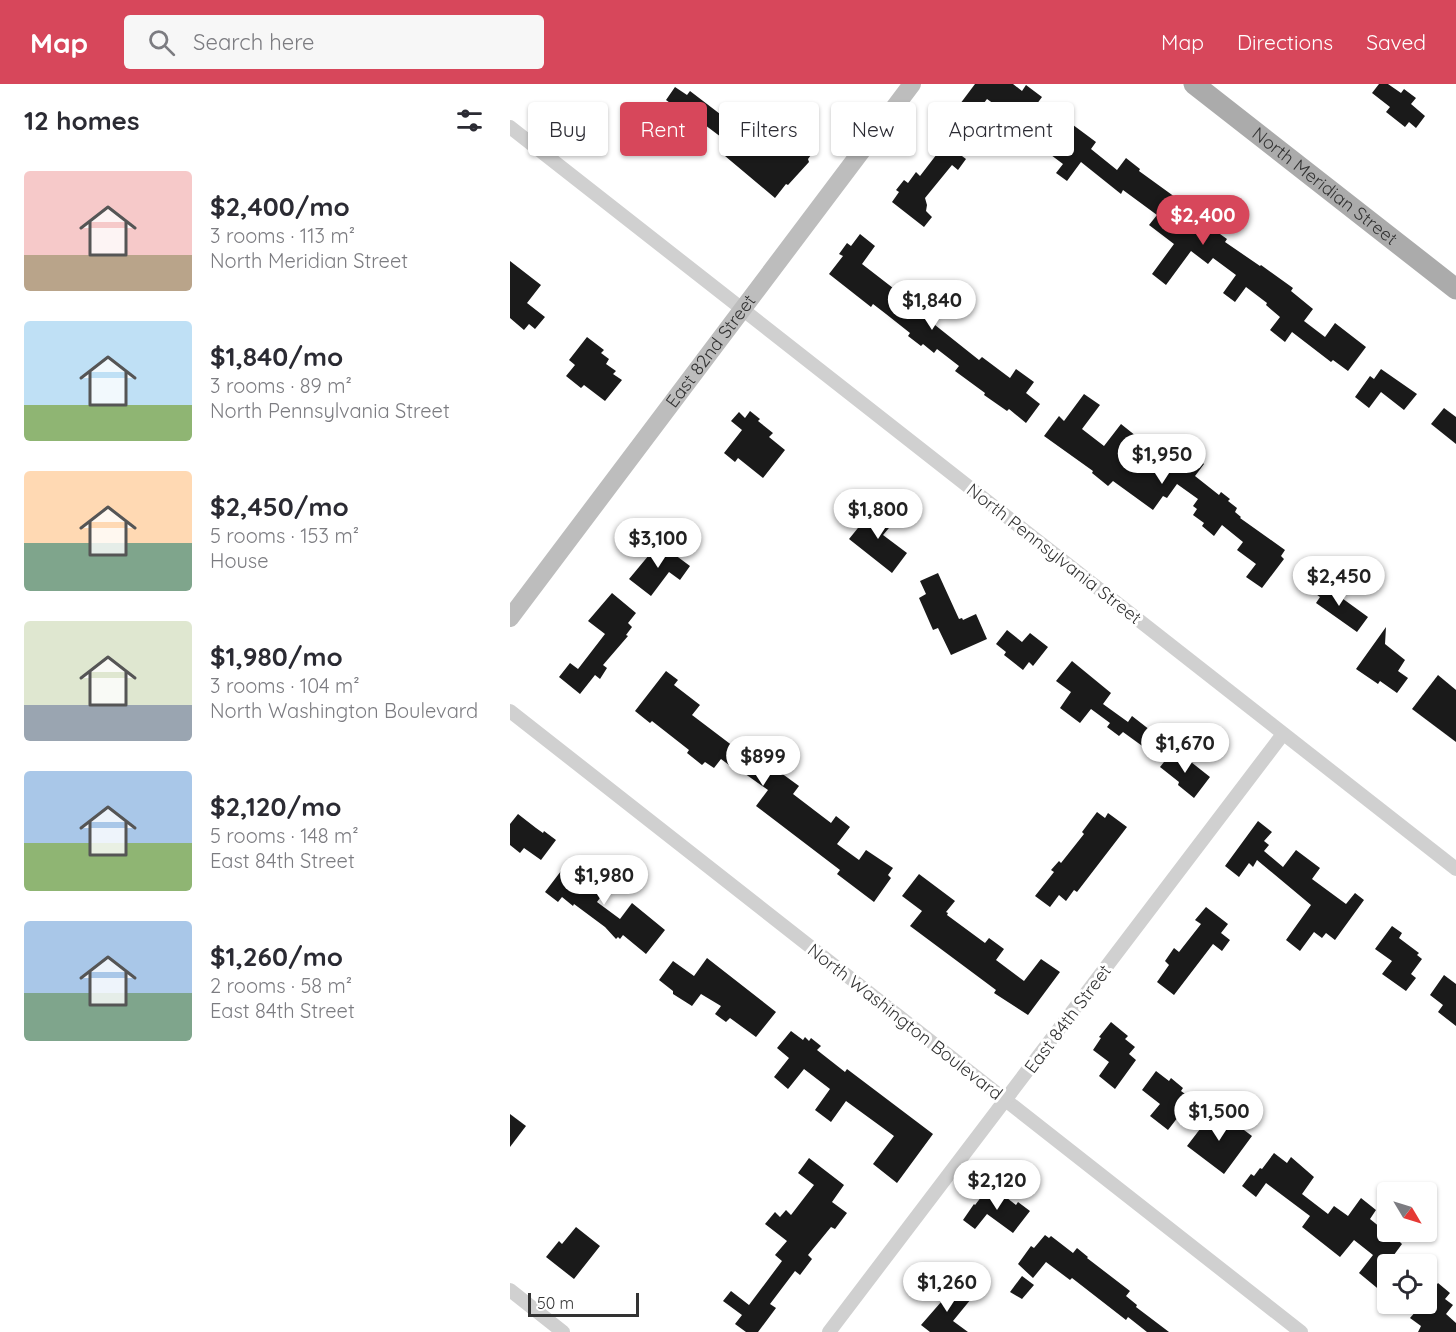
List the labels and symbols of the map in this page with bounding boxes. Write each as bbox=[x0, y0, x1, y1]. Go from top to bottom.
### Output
street label: North Meridian Street bbox=[1248, 122, 1402, 250]
pin: $2,400 bbox=[1154, 195, 1252, 246]
pin: $1,840 bbox=[883, 280, 981, 331]
street label: East 82nd Street bbox=[660, 290, 761, 412]
pin: $1,950 bbox=[1113, 434, 1211, 485]
street label: North Pennsylvania Street bbox=[962, 478, 1146, 629]
pin: $1,800 bbox=[829, 489, 927, 540]
pin: $3,100 bbox=[609, 518, 707, 569]
pin: $2,450 bbox=[1290, 556, 1388, 607]
pin: $1,670 bbox=[1136, 723, 1234, 774]
pin: $899 bbox=[727, 736, 799, 787]
pin: $1,980 bbox=[555, 855, 653, 906]
street label: North Washington Boulevard bbox=[803, 938, 1007, 1105]
street label: East 84th Street bbox=[1019, 960, 1116, 1078]
pin: $1,500 bbox=[1170, 1091, 1268, 1142]
pin: $2,120 bbox=[948, 1160, 1046, 1211]
north arrow bbox=[1377, 1182, 1437, 1242]
pin: $1,260 bbox=[898, 1262, 996, 1313]
scale bar bbox=[528, 1290, 639, 1318]

